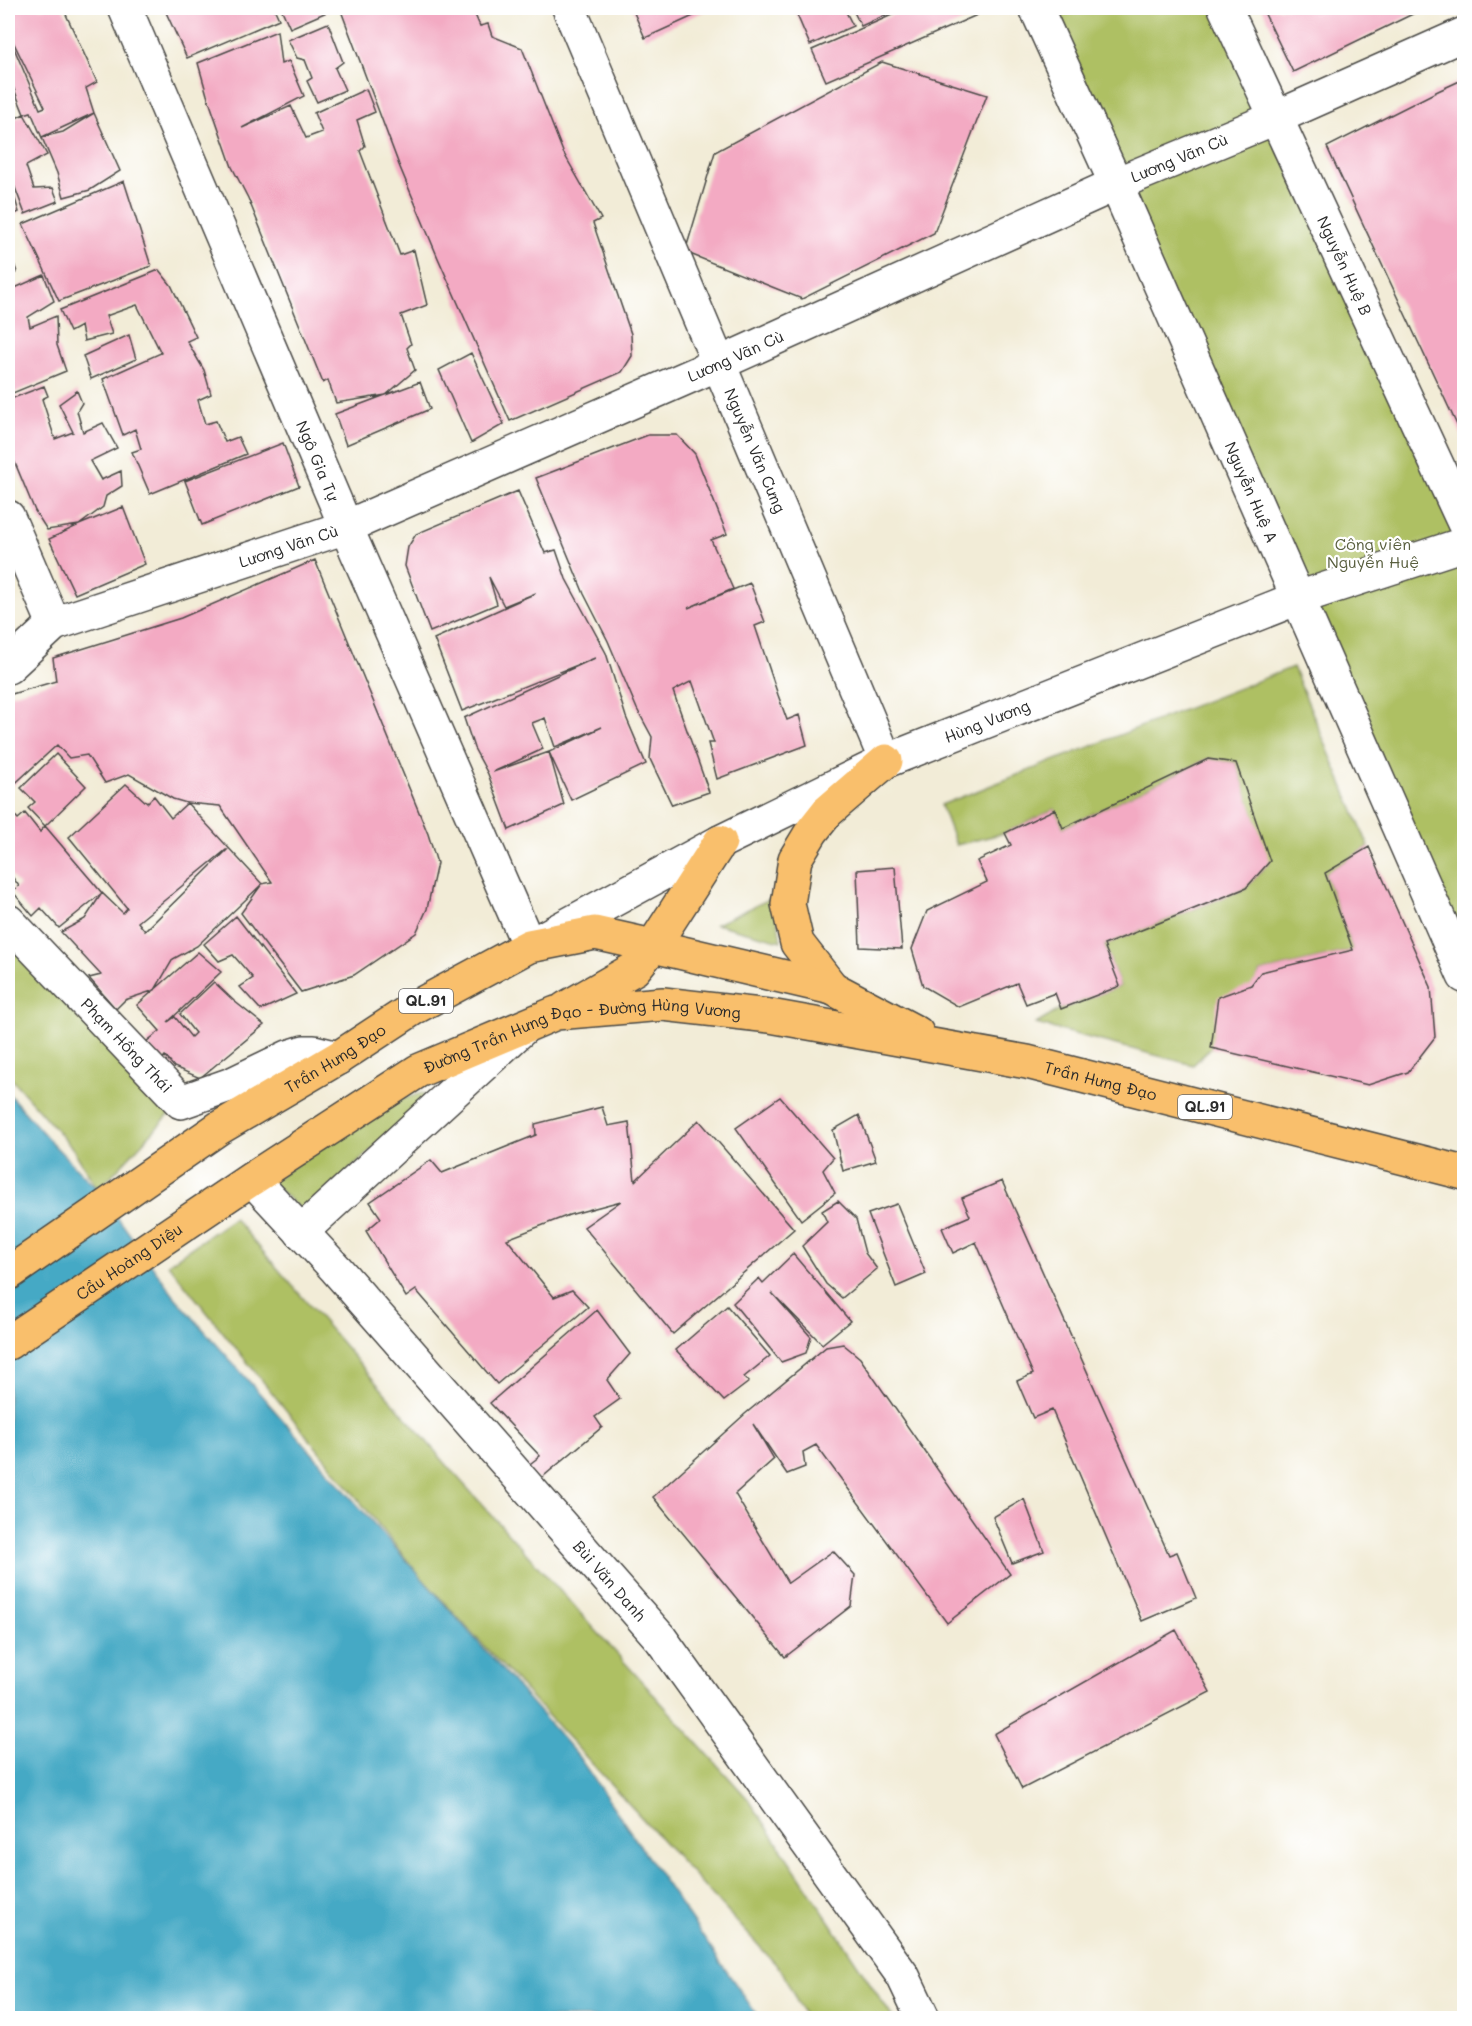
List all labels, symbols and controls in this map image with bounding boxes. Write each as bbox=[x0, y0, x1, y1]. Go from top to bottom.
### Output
street label: Lương Vãn Cù bbox=[1127, 128, 1231, 187]
street label: Nguyễn Huệ B bbox=[1313, 212, 1377, 319]
street label: Lương Vãn Cù bbox=[684, 325, 787, 386]
street label: Nguyễn Văn Cưng bbox=[720, 385, 791, 516]
street label: Ngô Gia Tự bbox=[292, 417, 345, 505]
street label: Nguyễn Huệ A bbox=[1220, 438, 1283, 546]
street label: Lương Vãn Cù bbox=[236, 519, 341, 572]
park label: Công viên Nguyễn Huệ bbox=[1327, 533, 1419, 572]
street label: Hùng Vương bbox=[941, 694, 1033, 747]
road number: QL.91 bbox=[399, 989, 453, 1013]
street label: Phạm Hồng Thái bbox=[77, 993, 178, 1097]
street label: Đường Trần Hưng Đạo - Đường Hùng Vương bbox=[420, 993, 742, 1078]
street label: Trần Hưng Đạo bbox=[280, 1019, 389, 1097]
street label: Trần Hưng Đạo bbox=[1042, 1056, 1159, 1105]
road number: QL.91 bbox=[1178, 1095, 1232, 1119]
street label: Cầu Hoàng Diệu bbox=[72, 1218, 186, 1304]
street label: Bùi Văn Danh bbox=[569, 1536, 651, 1625]

